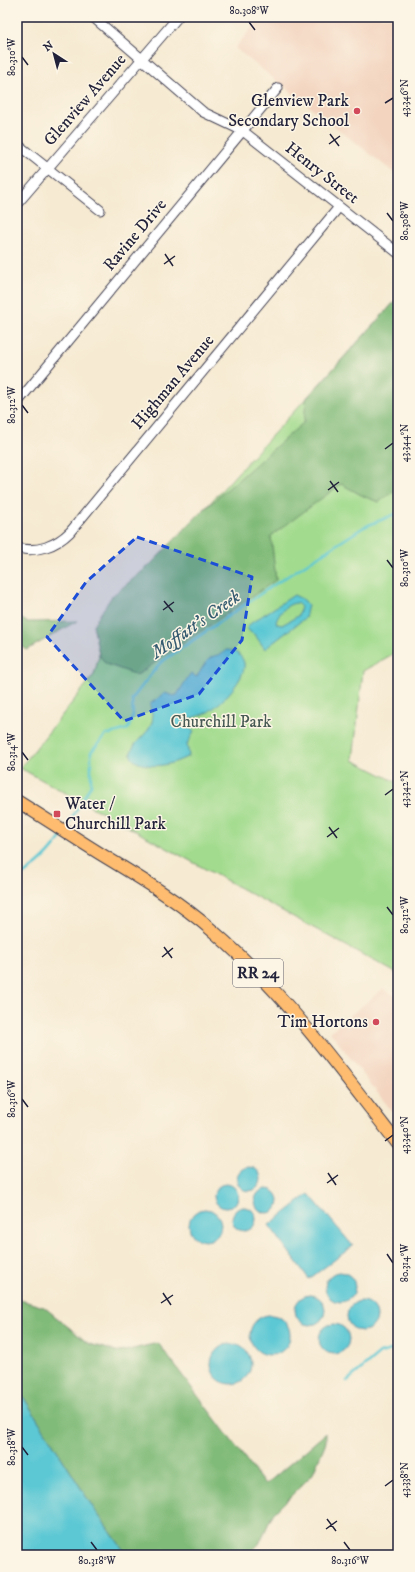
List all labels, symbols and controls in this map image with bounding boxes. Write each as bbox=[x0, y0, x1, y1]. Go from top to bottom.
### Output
text: 80.308°W bbox=[229, 5, 269, 17]
north arrow bbox=[34, 34, 74, 74]
text: 80.310°W bbox=[6, 37, 18, 76]
text: N bbox=[41, 38, 56, 55]
street label: Glenview Avenue bbox=[39, 49, 131, 151]
text: 43.346°N bbox=[399, 79, 411, 117]
place label: Glenview Park Secondary School bbox=[228, 90, 350, 132]
marker: Glenview Park Secondary School bbox=[352, 106, 362, 116]
street label: Henry Street bbox=[280, 137, 364, 209]
street label: Ravine Drive bbox=[98, 194, 172, 276]
text: 80.308°W bbox=[399, 201, 411, 241]
street label: Highman Avenue bbox=[127, 330, 219, 434]
text: 80.312°W bbox=[6, 385, 18, 424]
text: 43.344°N bbox=[399, 424, 411, 462]
text: 80.310°W bbox=[399, 548, 411, 587]
water label: Moffatt's Creek bbox=[145, 586, 245, 665]
park label: Churchill Park bbox=[171, 711, 272, 733]
text: 80.314°W bbox=[6, 732, 18, 771]
text: 43.342°N bbox=[399, 770, 411, 808]
place label: Water / Churchill Park bbox=[64, 793, 166, 835]
marker: Water / Churchill Park bbox=[52, 809, 62, 819]
text: 80.312°W bbox=[399, 895, 411, 934]
road number: RR 24 bbox=[233, 959, 283, 987]
place label: Tim Hortons bbox=[278, 1011, 368, 1033]
marker: Tim Hortons bbox=[371, 1017, 381, 1027]
text: 80.316°W bbox=[6, 1079, 18, 1118]
text: 43.340°N bbox=[399, 1116, 411, 1154]
text: 80.314°W bbox=[399, 1243, 411, 1282]
text: 80.318°W bbox=[6, 1427, 18, 1466]
text: 43.338°N bbox=[399, 1462, 411, 1498]
text: 80.318°W bbox=[78, 1555, 117, 1567]
text: 80.316°W bbox=[331, 1555, 370, 1567]

